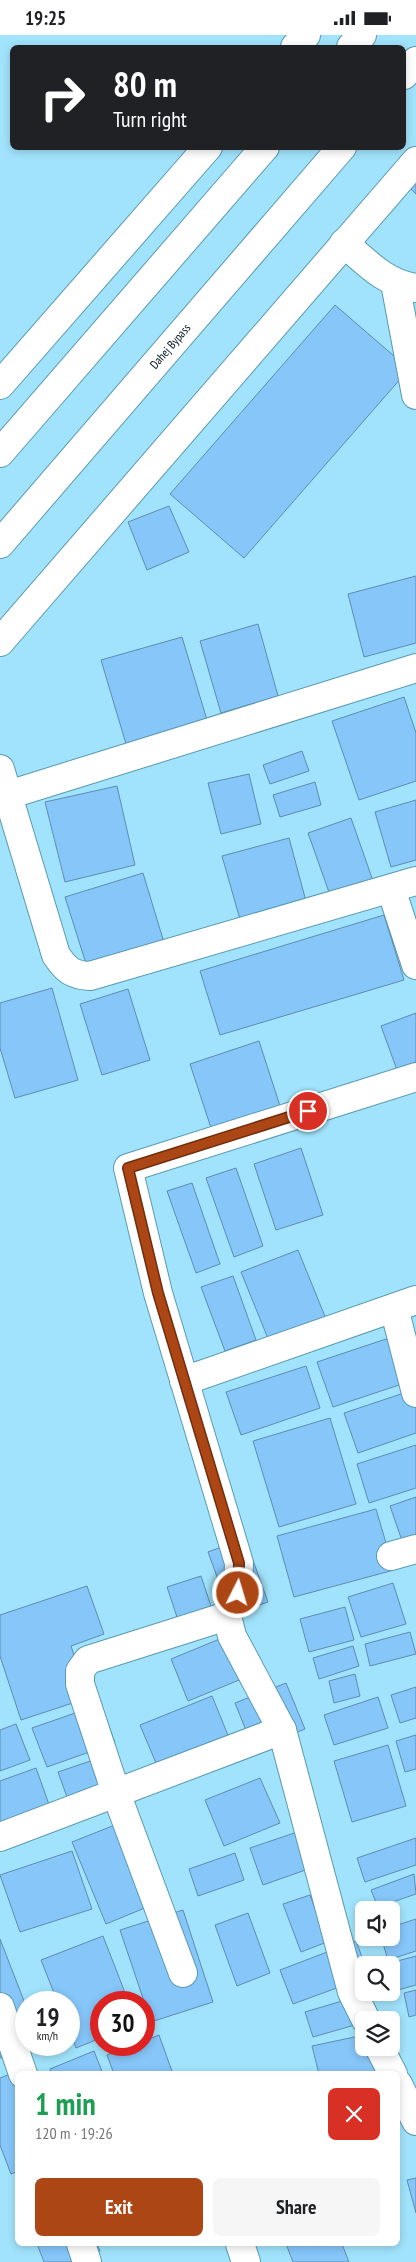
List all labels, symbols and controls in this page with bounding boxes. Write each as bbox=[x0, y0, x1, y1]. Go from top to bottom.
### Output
text: 19:25 bbox=[25, 6, 66, 30]
text: 80 m bbox=[113, 61, 177, 107]
icon: right bbox=[30, 65, 95, 130]
text: Turn right bbox=[113, 105, 187, 133]
street label: Dahej Bypass bbox=[146, 320, 194, 372]
pin bbox=[287, 1090, 329, 1132]
icon: arrive bbox=[294, 1097, 322, 1125]
position arrow bbox=[211, 1566, 263, 1618]
map controls bbox=[355, 1901, 400, 2056]
button: sound bbox=[355, 1901, 400, 1946]
button: search bbox=[355, 1956, 400, 2001]
speed limit sign: 30 bbox=[90, 1991, 155, 2056]
text: 19 bbox=[36, 2001, 59, 2033]
button: layers bbox=[355, 2011, 400, 2056]
text: km/h bbox=[37, 2028, 58, 2043]
text: 1 min bbox=[35, 2084, 96, 2123]
button: close bbox=[328, 2088, 380, 2140]
text: 120 m · 19:26 bbox=[35, 2123, 113, 2143]
button: Exit bbox=[35, 2178, 203, 2236]
button: Share bbox=[213, 2178, 380, 2236]

